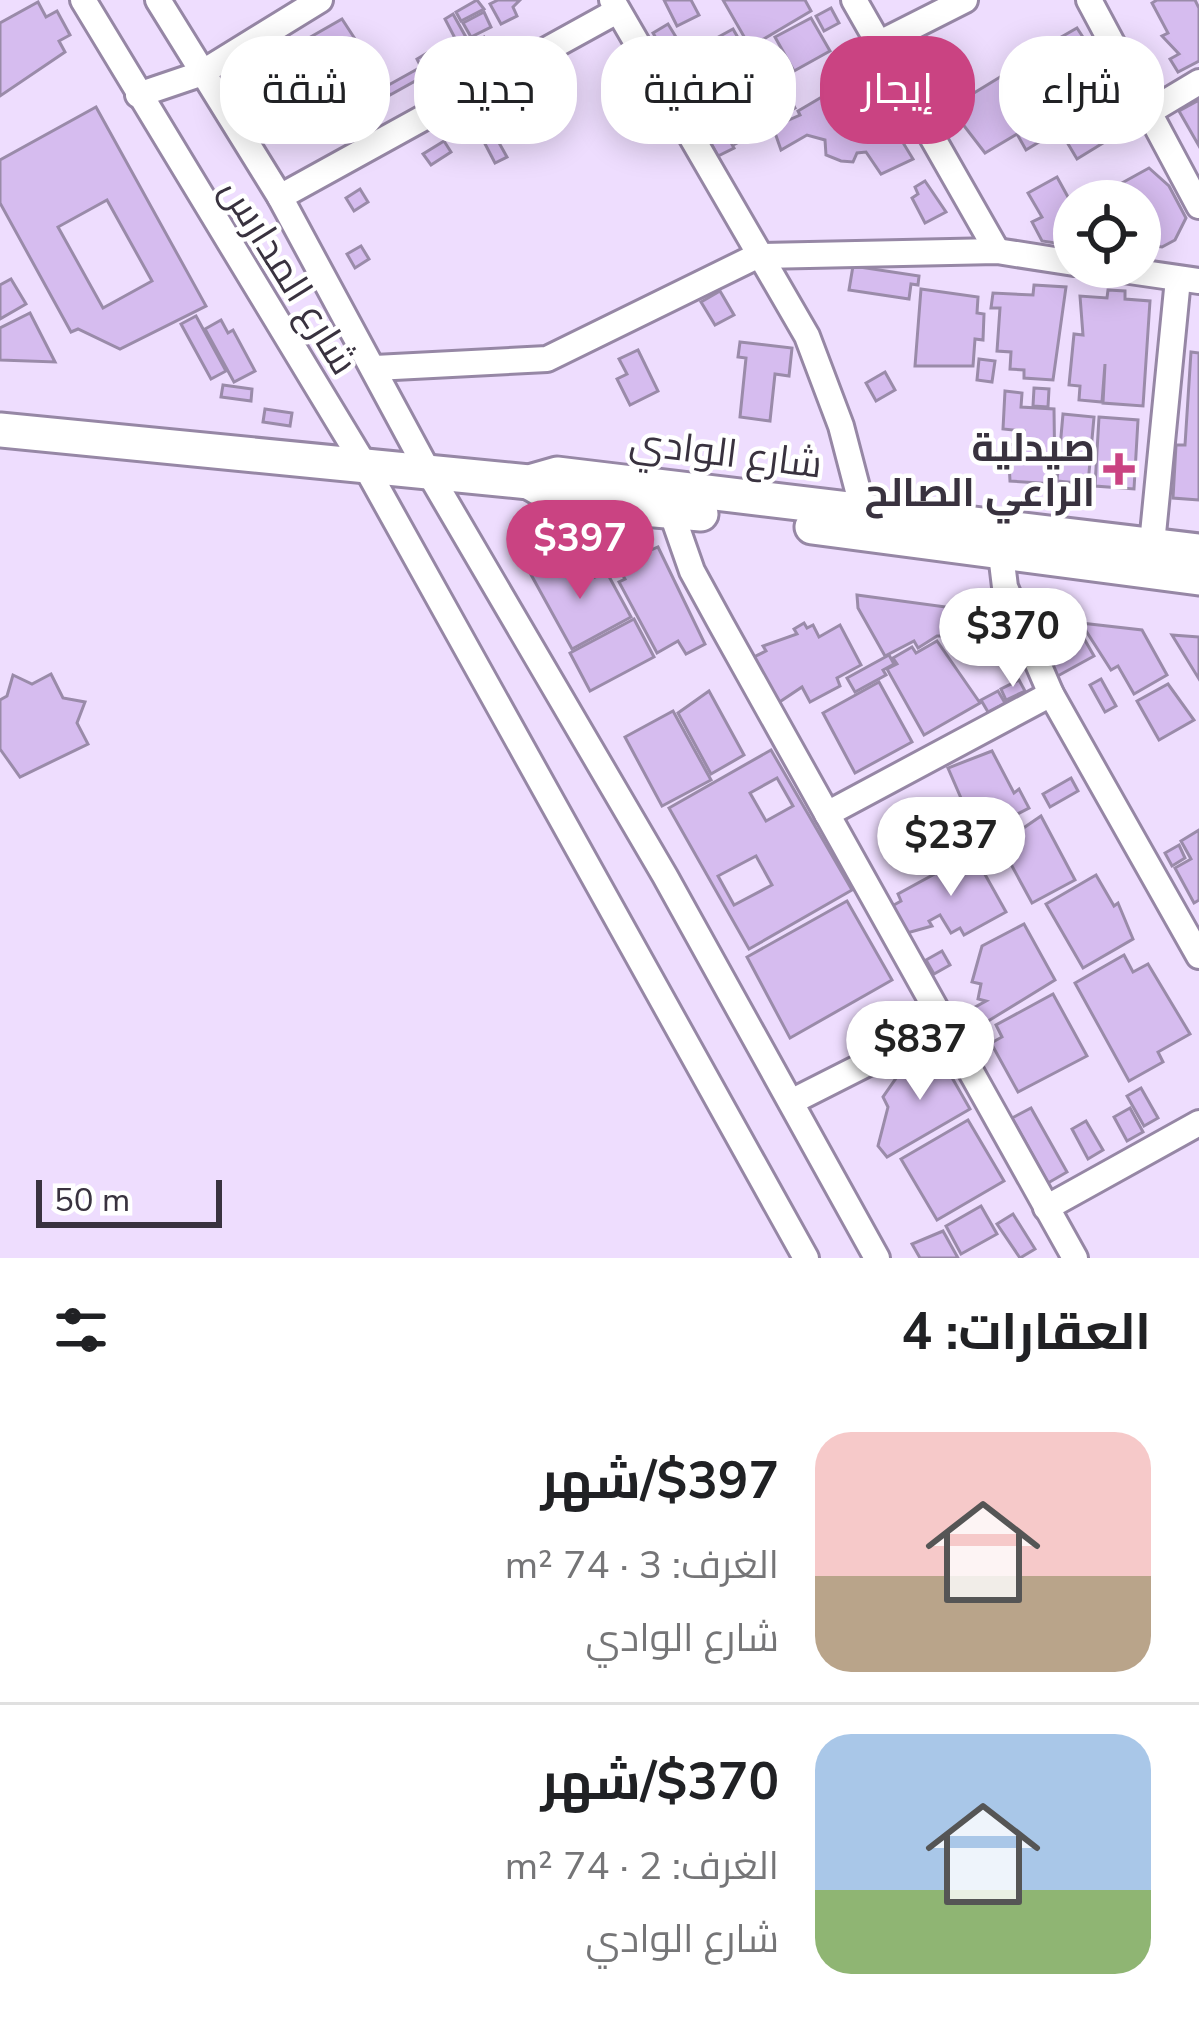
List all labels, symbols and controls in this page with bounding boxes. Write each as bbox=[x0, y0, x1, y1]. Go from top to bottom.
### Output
chip: شقة bbox=[220, 36, 390, 144]
chip: جديد bbox=[414, 36, 577, 144]
chip: تصفية bbox=[601, 36, 796, 144]
chip: إيجار bbox=[820, 36, 975, 144]
chip: شراء bbox=[999, 36, 1164, 144]
street label: شارع المدارس bbox=[207, 169, 370, 385]
map controls bbox=[1053, 180, 1161, 288]
button: locate bbox=[1053, 180, 1161, 288]
street label: شارع الوادي bbox=[626, 415, 825, 495]
place label: صيدلية الراعي الصالح bbox=[865, 422, 1095, 524]
marker: صيدلية الراعي الصالح bbox=[1106, 456, 1132, 482]
pin: $397 bbox=[509, 500, 651, 602]
text: $397 bbox=[533, 512, 627, 565]
pin: $370 bbox=[942, 588, 1084, 690]
text: $370 bbox=[966, 600, 1060, 653]
pin: $237 bbox=[880, 797, 1022, 899]
text: $237 bbox=[904, 809, 998, 862]
pin: $837 bbox=[849, 1001, 991, 1103]
text: $837 bbox=[873, 1013, 967, 1066]
scale bar bbox=[36, 1174, 222, 1227]
text: 50 m bbox=[54, 1178, 130, 1223]
icon: filters bbox=[48, 1297, 114, 1363]
text: العقارات: 4 bbox=[901, 1297, 1151, 1367]
text: $397/شهر bbox=[541, 1446, 779, 1516]
icon: home bbox=[911, 1480, 1055, 1624]
text: الغرف: 3 · 74 m² bbox=[505, 1539, 779, 1592]
text: شارع الوادي bbox=[585, 1612, 779, 1665]
text: $370/شهر bbox=[541, 1747, 779, 1817]
icon: home bbox=[911, 1782, 1055, 1926]
text: الغرف: 2 · 74 m² bbox=[505, 1840, 779, 1893]
text: شارع الوادي bbox=[585, 1913, 779, 1966]

